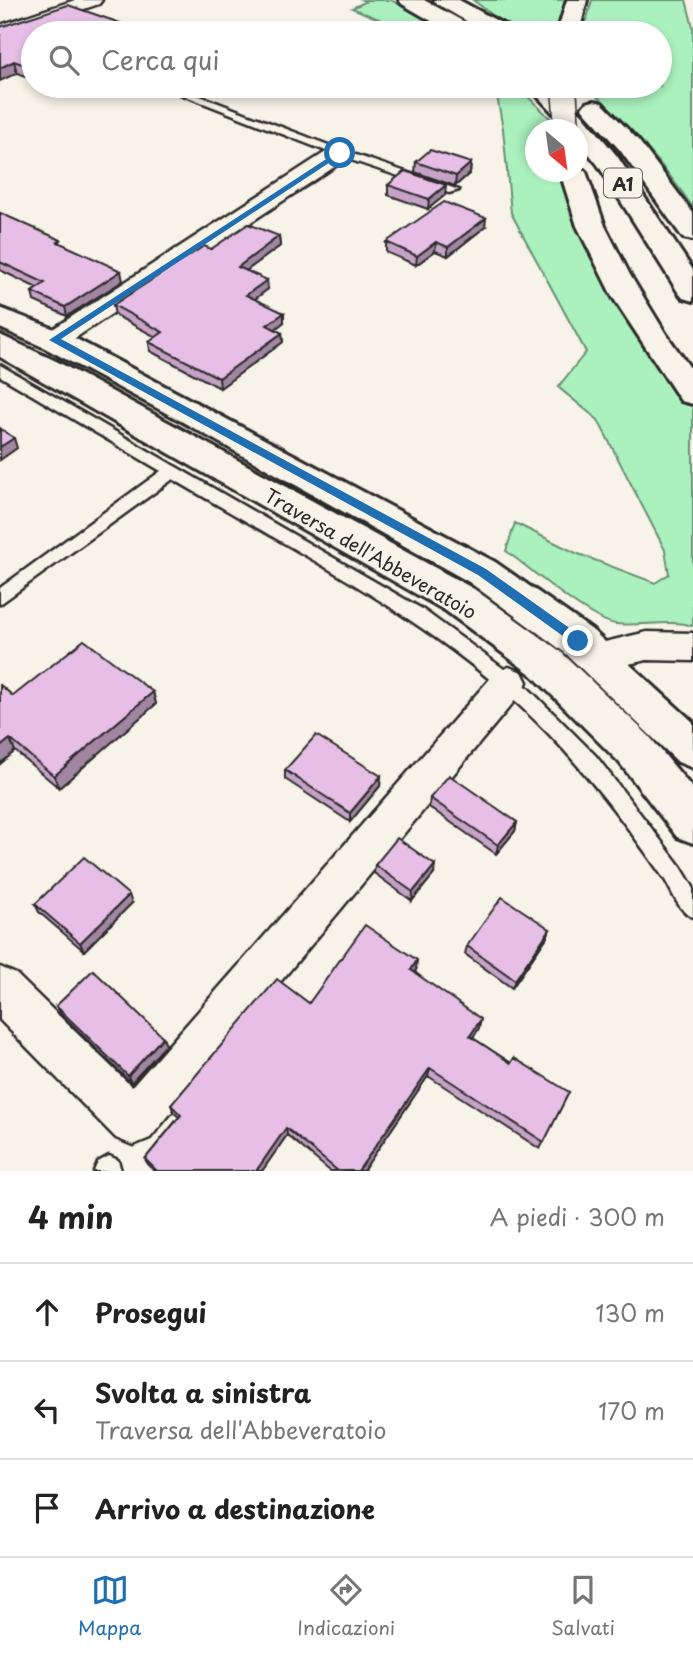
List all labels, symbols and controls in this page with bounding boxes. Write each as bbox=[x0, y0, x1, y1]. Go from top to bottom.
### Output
search box bbox=[21, 21, 672, 98]
text: Cerca qui bbox=[101, 40, 220, 79]
icon: search bbox=[45, 41, 83, 79]
north arrow bbox=[525, 119, 588, 182]
route start bbox=[324, 137, 355, 168]
road number: A1 bbox=[604, 168, 642, 198]
street label: Traversa dell'Abbeveratoio bbox=[260, 481, 482, 625]
route end bbox=[562, 625, 593, 656]
text: 4 min bbox=[28, 1194, 114, 1239]
text: A piedi · 300 m bbox=[490, 1199, 665, 1234]
icon: ahead bbox=[28, 1293, 66, 1331]
text: Prosegui bbox=[95, 1293, 207, 1332]
text: 130 m bbox=[595, 1295, 665, 1330]
text: Svolta a sinistra bbox=[95, 1373, 311, 1412]
icon: left bbox=[28, 1391, 66, 1429]
text: 170 m bbox=[598, 1393, 665, 1428]
text: Traversa dell'Abbeveratoio bbox=[95, 1412, 386, 1447]
icon: arrive bbox=[28, 1489, 66, 1527]
text: Arrivo a destinazione bbox=[95, 1489, 375, 1528]
tab: Mappa bbox=[78, 1571, 141, 1641]
tab: Indicazioni bbox=[297, 1571, 395, 1641]
tab: Salvati bbox=[551, 1571, 615, 1641]

